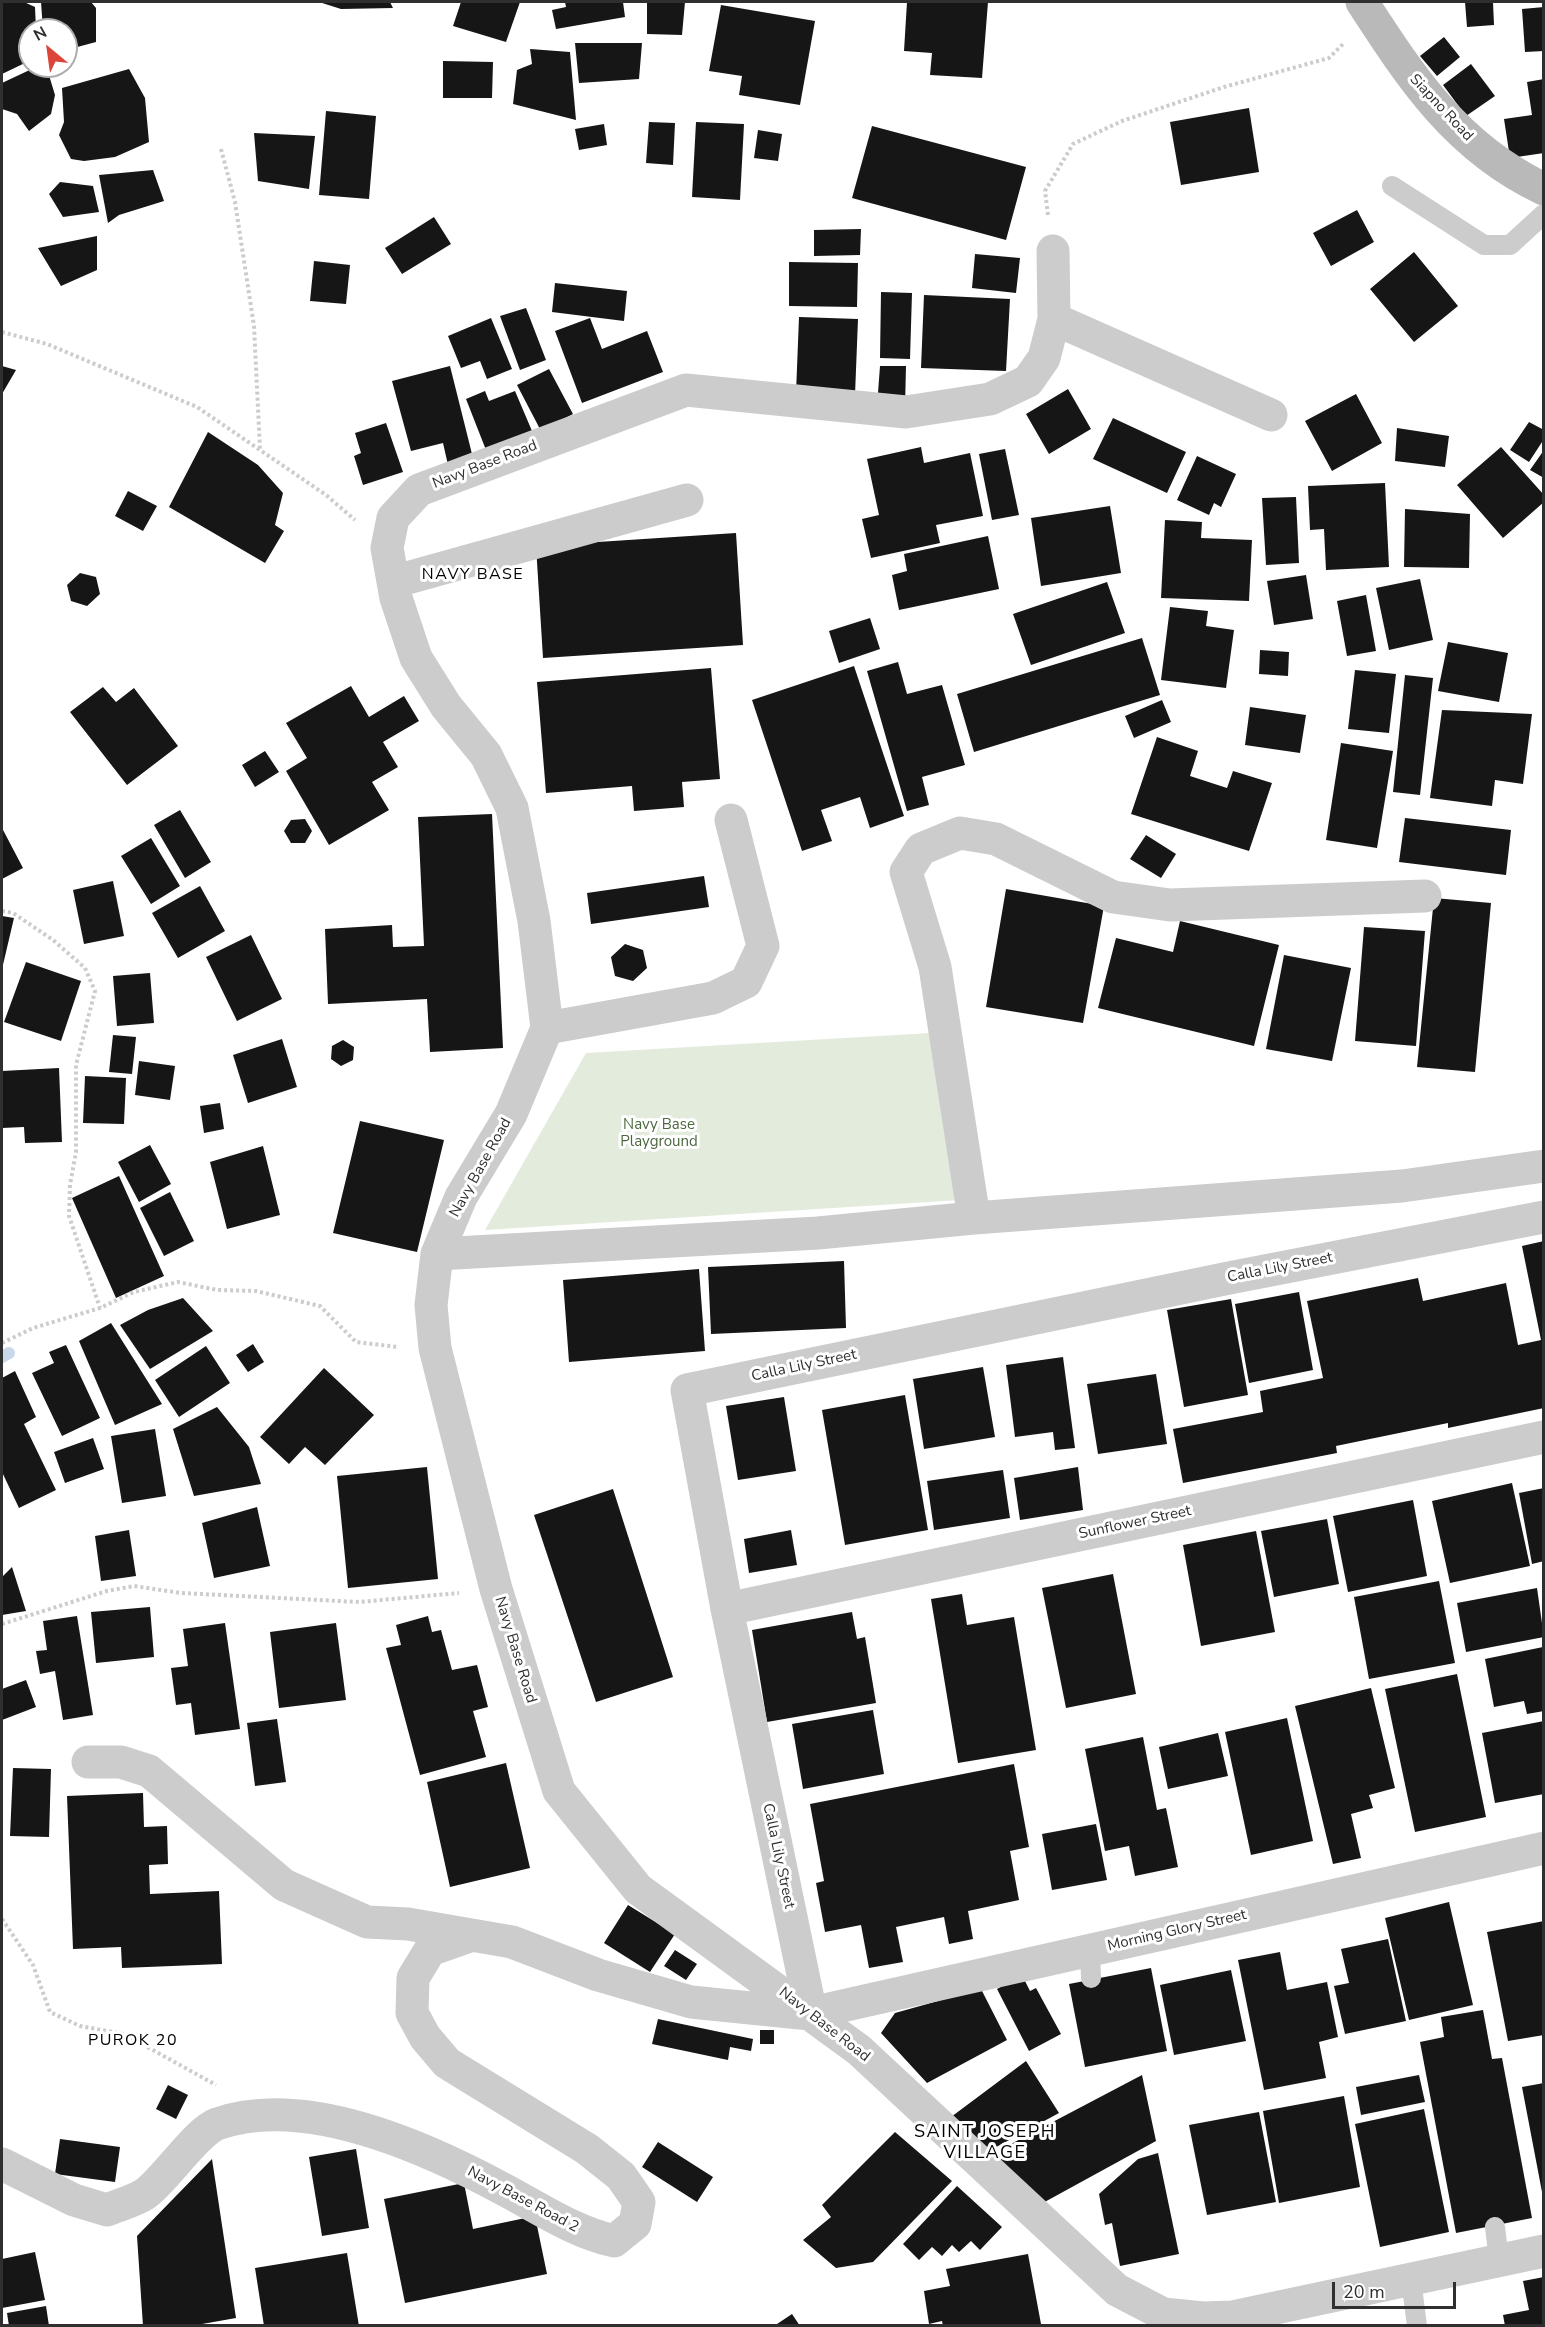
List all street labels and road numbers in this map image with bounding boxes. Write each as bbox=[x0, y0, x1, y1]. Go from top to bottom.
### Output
street label: Siapno Road bbox=[1405, 71, 1477, 145]
street label: Navy Base Road bbox=[430, 437, 540, 493]
street label: Navy Base Road bbox=[446, 1115, 516, 1221]
street label: Calla Lily Street bbox=[1226, 1249, 1334, 1287]
street label: Calla Lily Street bbox=[750, 1346, 858, 1386]
street label: Sunflower Street bbox=[1077, 1502, 1193, 1544]
street label: Navy Base Road bbox=[490, 1594, 540, 1706]
street label: Calla Lily Street bbox=[758, 1802, 798, 1910]
street label: Morning Glory Street bbox=[1106, 1906, 1248, 1956]
street label: Navy Base Road bbox=[775, 1984, 873, 2066]
street label: Navy Base Road 2 bbox=[464, 2163, 582, 2237]

